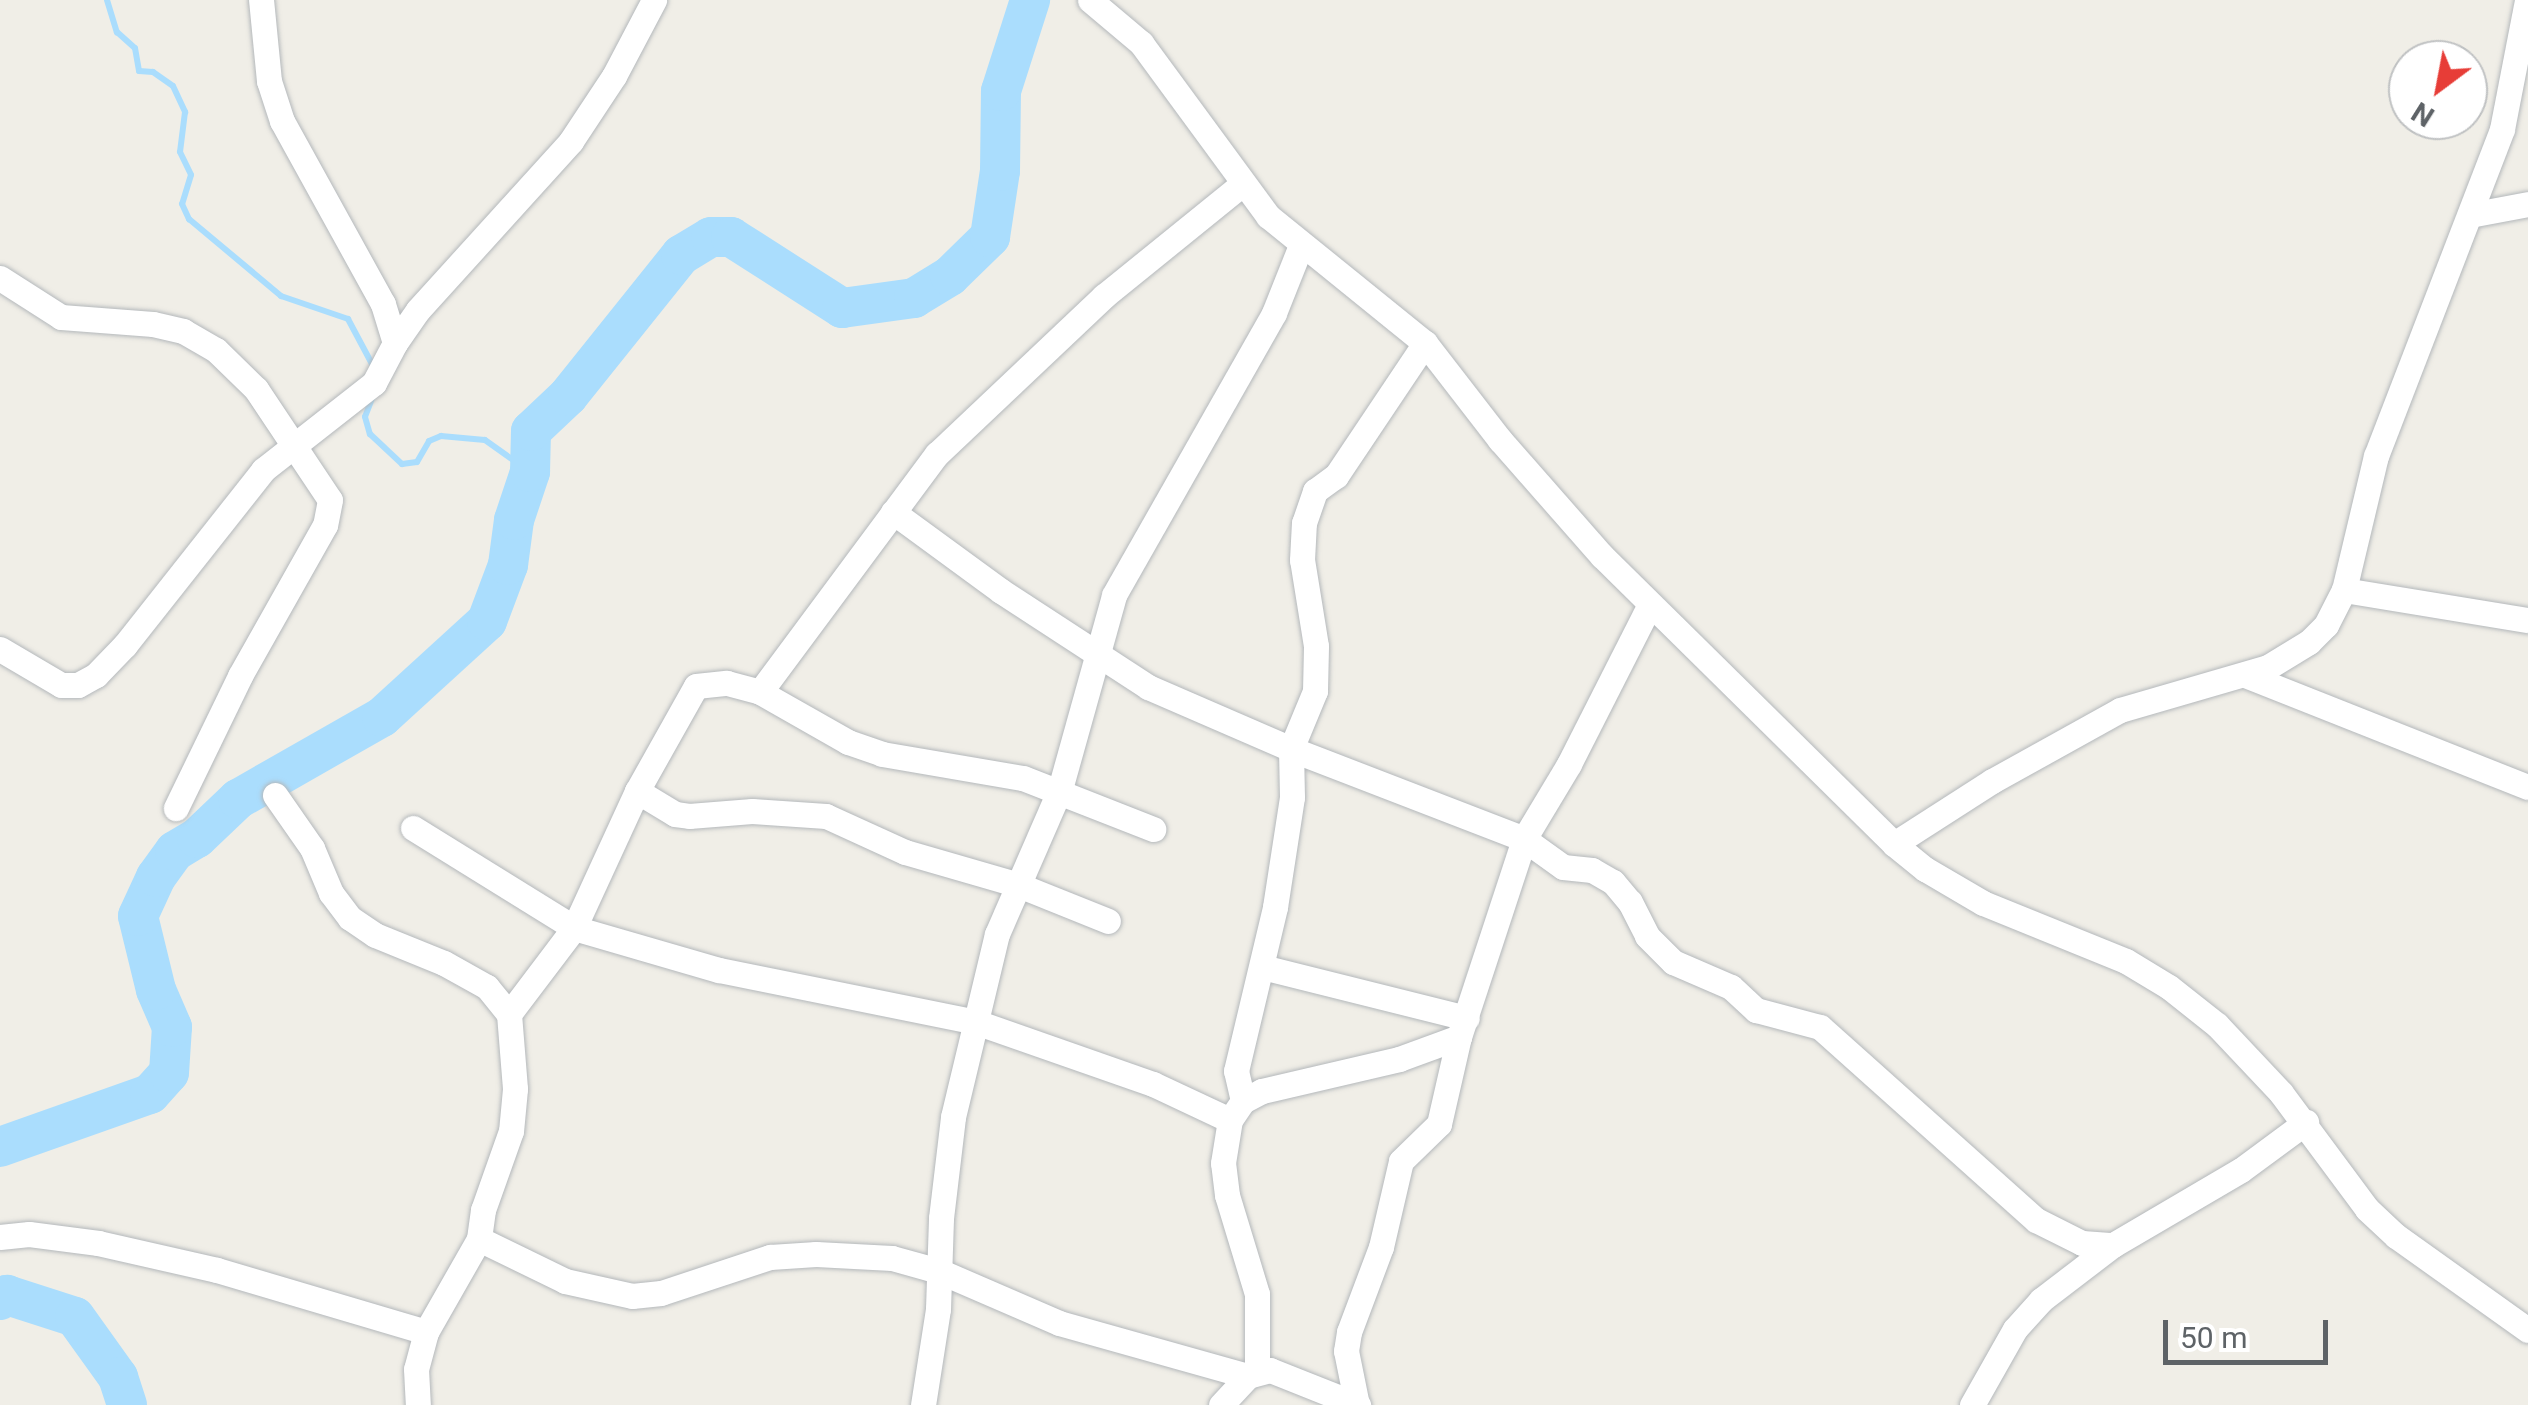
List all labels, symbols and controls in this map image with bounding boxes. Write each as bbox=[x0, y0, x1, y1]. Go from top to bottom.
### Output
north arrow bbox=[2388, 40, 2488, 140]
text: N bbox=[2406, 95, 2440, 133]
scale bar bbox=[2168, 1300, 2333, 1362]
text: 50 m bbox=[2180, 1320, 2247, 1355]

